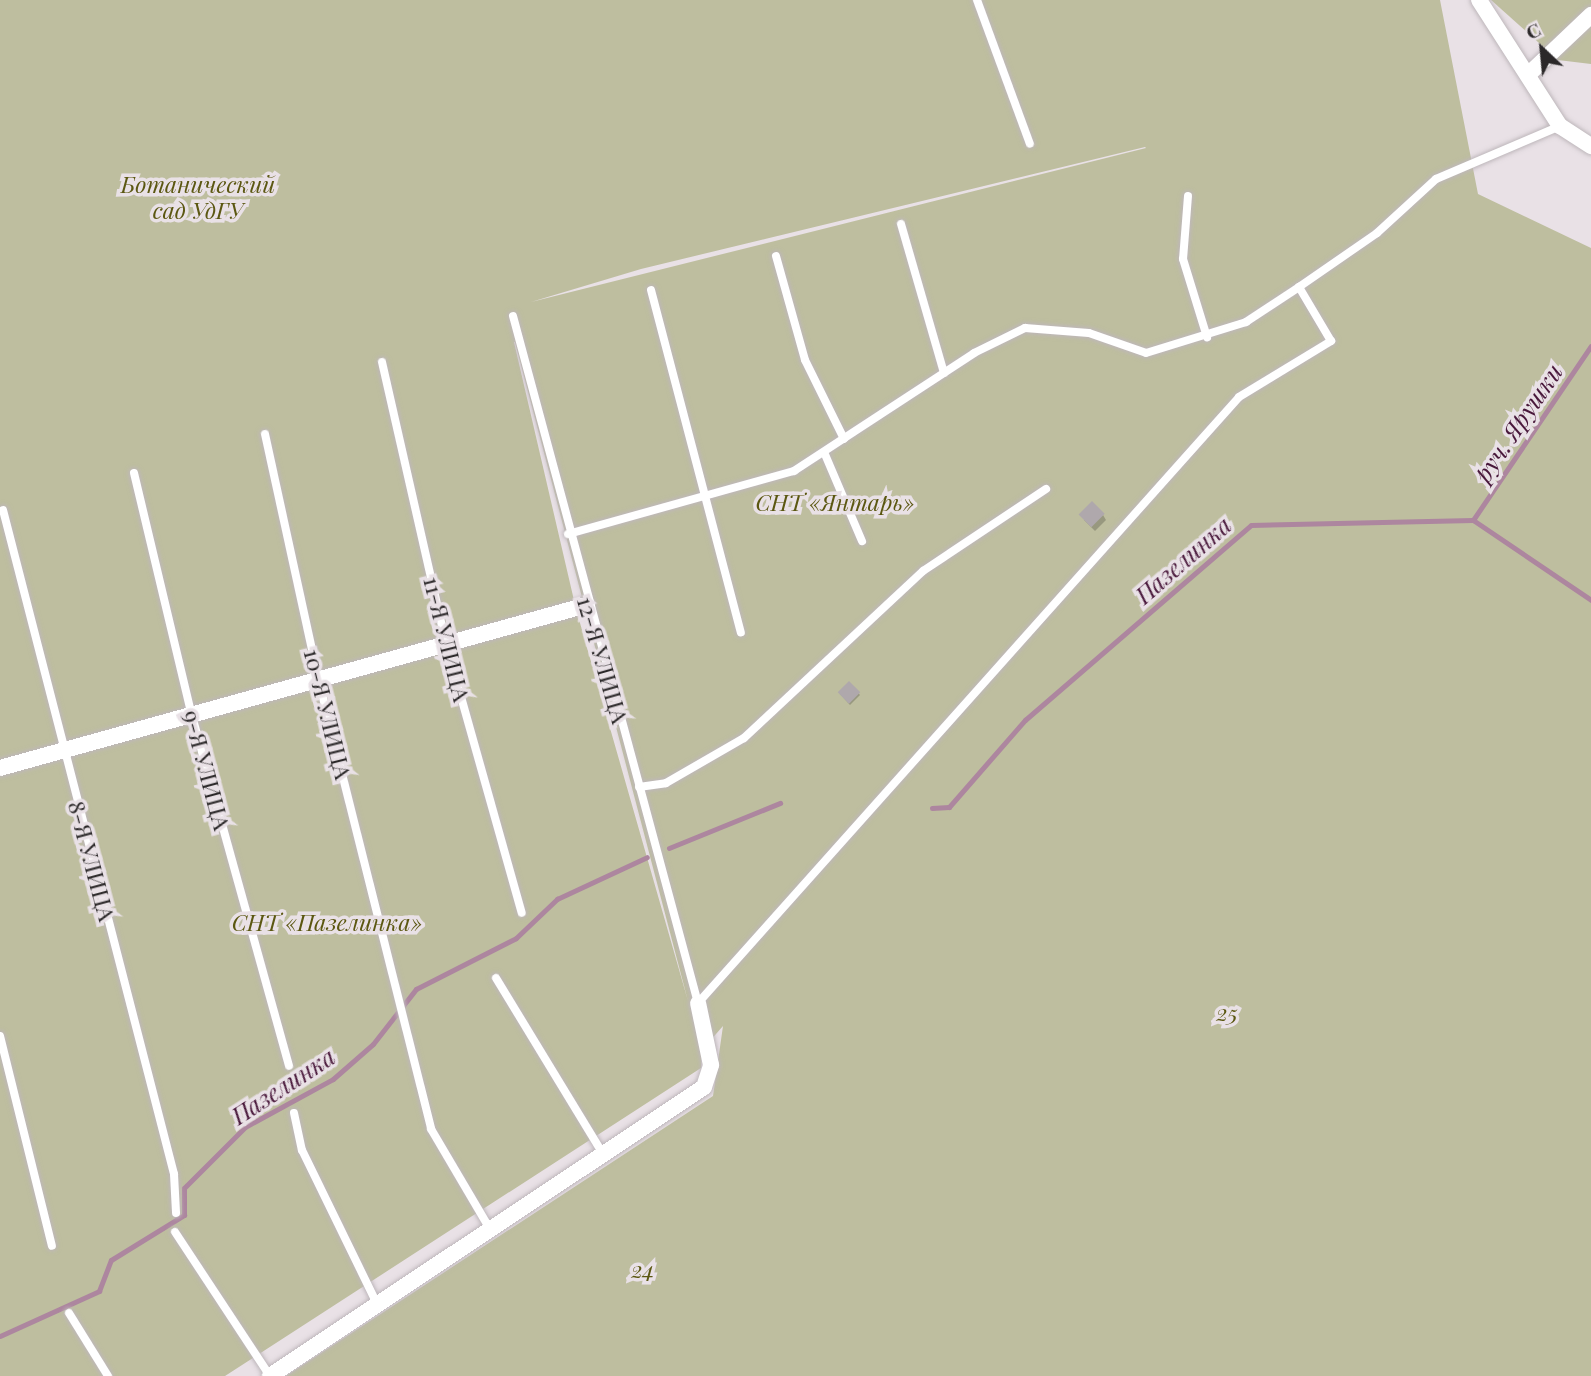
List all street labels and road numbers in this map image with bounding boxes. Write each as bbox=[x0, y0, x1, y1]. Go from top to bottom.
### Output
street label: 11-Я УЛИЦА bbox=[418, 574, 476, 704]
street label: 12-Я УЛИЦА bbox=[572, 593, 634, 727]
street label: 10-Я УЛИЦА bbox=[298, 646, 358, 782]
street label: 9-Я УЛИЦА bbox=[178, 707, 236, 833]
street label: 8-Я УЛИЦА bbox=[63, 798, 121, 924]

